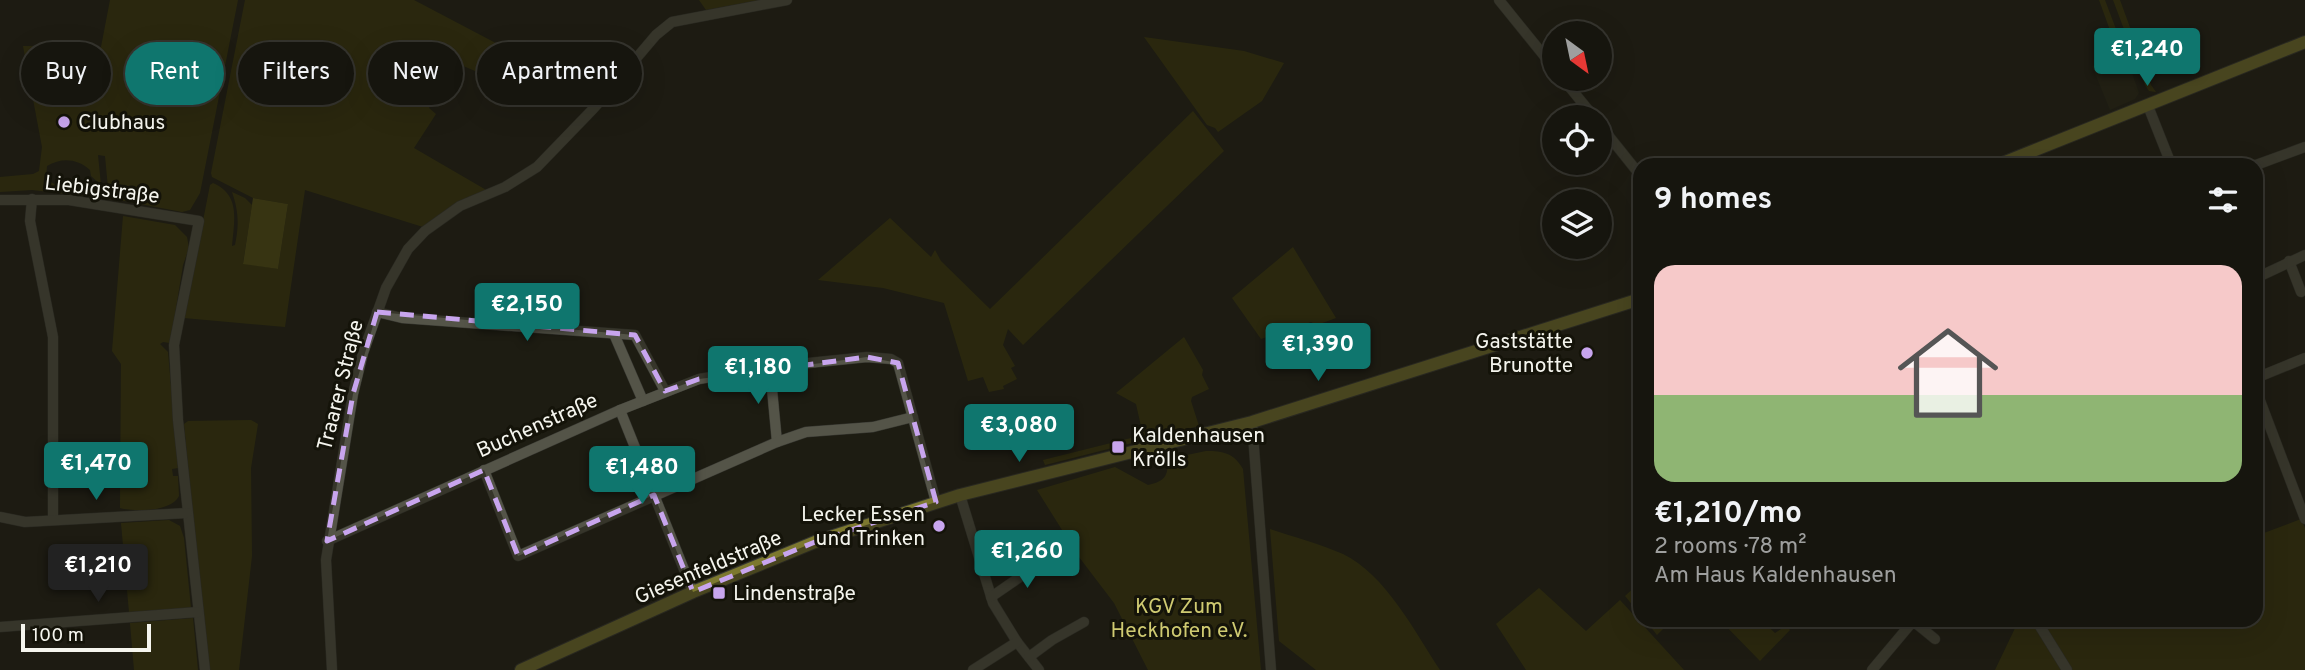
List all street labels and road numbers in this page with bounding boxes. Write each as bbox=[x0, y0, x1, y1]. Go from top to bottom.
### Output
street label: Liebigstraße bbox=[43, 170, 161, 211]
street label: Traarer Straße bbox=[312, 317, 371, 454]
street label: Buchenstraße bbox=[473, 388, 602, 465]
street label: Giesenfeldstraße bbox=[631, 525, 786, 612]

